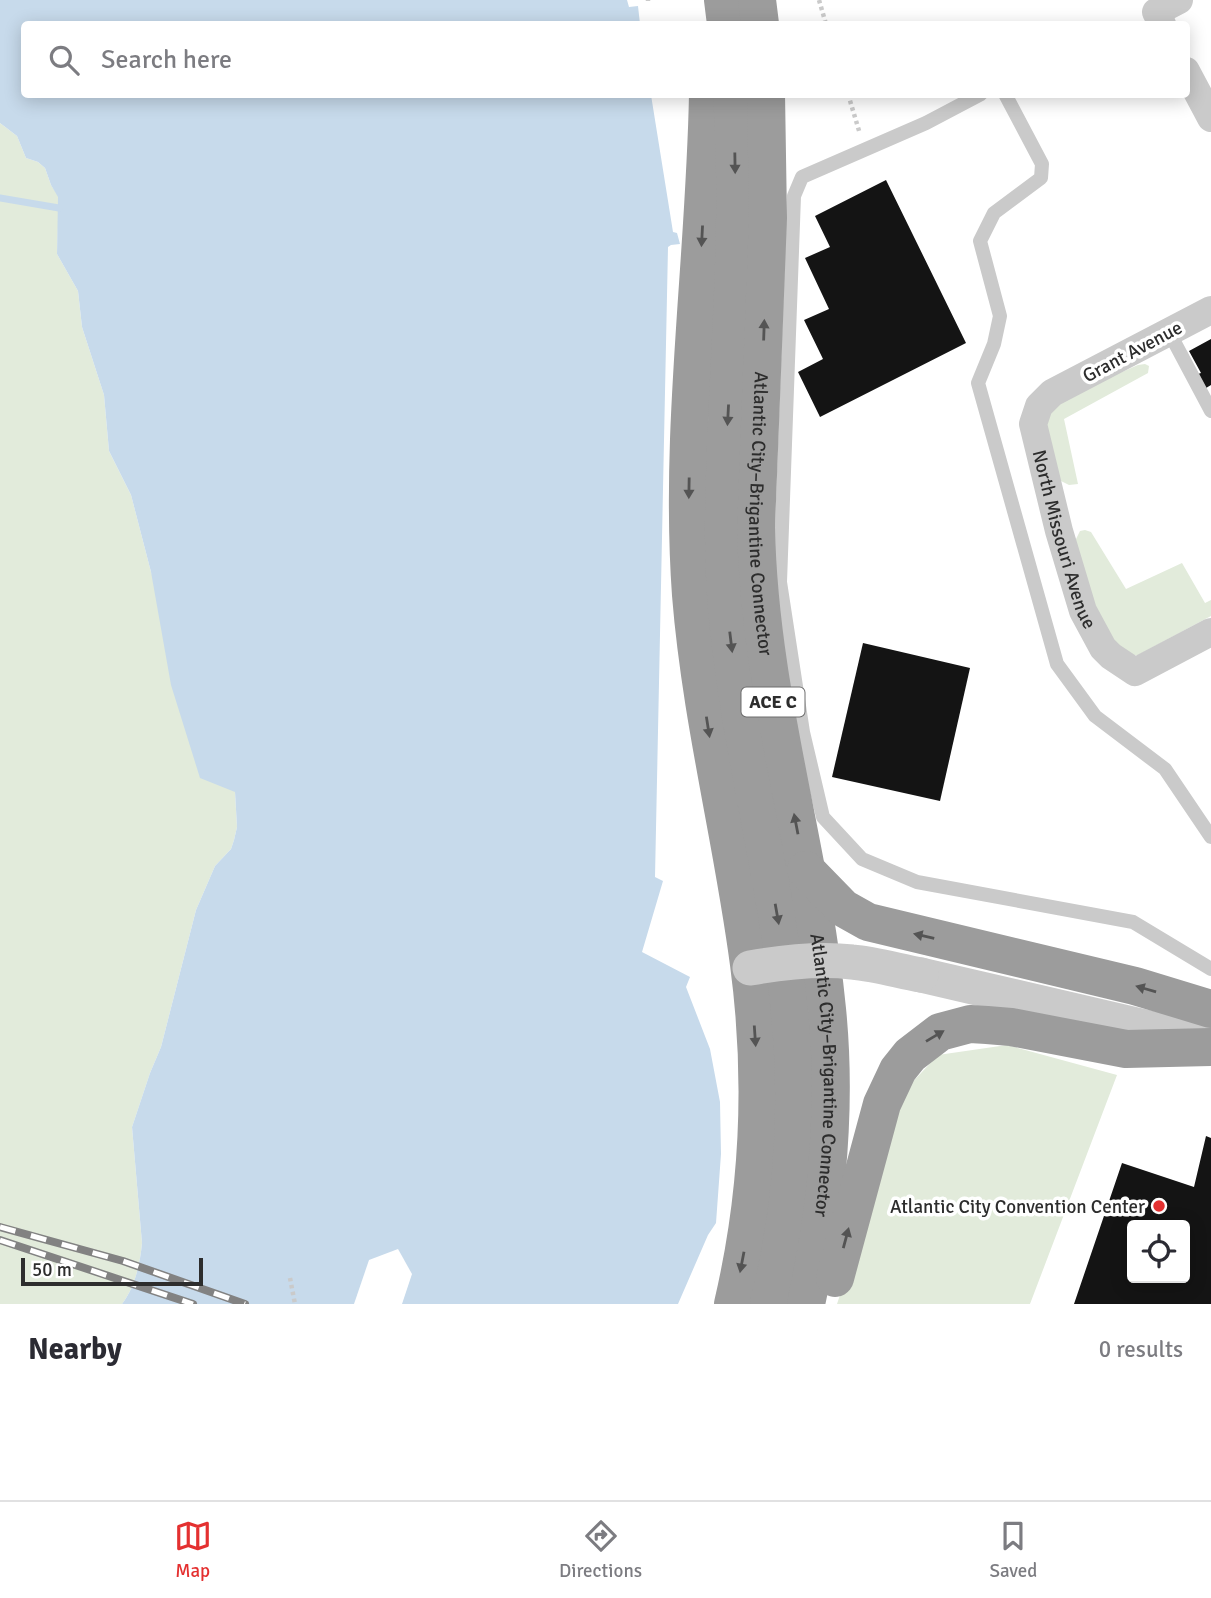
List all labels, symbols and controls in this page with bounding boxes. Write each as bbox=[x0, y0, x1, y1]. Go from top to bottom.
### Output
search box bbox=[21, 21, 1190, 98]
icon: search bbox=[45, 41, 83, 79]
text: Search here bbox=[101, 44, 232, 76]
one-way arrow bbox=[729, 152, 741, 174]
one-way arrow bbox=[696, 225, 707, 247]
street label: Grant Avenue bbox=[1079, 316, 1186, 388]
one-way arrow bbox=[758, 319, 769, 341]
street label: Atlantic City–Brigantine Connector bbox=[743, 371, 778, 657]
one-way arrow bbox=[722, 404, 733, 426]
street label: North Missouri Avenue bbox=[1027, 447, 1101, 633]
one-way arrow bbox=[683, 477, 694, 499]
one-way arrow bbox=[725, 631, 736, 653]
road number: ACE C bbox=[742, 688, 804, 716]
one-way arrow bbox=[703, 716, 714, 738]
one-way arrow bbox=[791, 813, 802, 835]
one-way arrow bbox=[772, 903, 783, 925]
one-way arrow bbox=[913, 930, 935, 941]
street label: Atlantic City–Brigantine Connector bbox=[804, 932, 842, 1218]
one-way arrow bbox=[1135, 983, 1156, 993]
one-way arrow bbox=[750, 1025, 761, 1047]
one-way arrow bbox=[926, 1030, 945, 1043]
place label: Atlantic City Convention Center bbox=[890, 1195, 1145, 1219]
marker: Atlantic City Convention Center bbox=[1151, 1198, 1167, 1214]
map controls bbox=[1127, 1220, 1190, 1283]
button: locate bbox=[1127, 1220, 1190, 1283]
one-way arrow bbox=[841, 1227, 852, 1249]
one-way arrow bbox=[736, 1251, 747, 1273]
scale bar bbox=[21, 1255, 203, 1287]
text: 50 m bbox=[32, 1258, 72, 1282]
text: Nearby bbox=[28, 1331, 122, 1368]
text: 0 results bbox=[1099, 1335, 1183, 1364]
tab: Map bbox=[174, 1517, 212, 1583]
tab: Directions bbox=[559, 1517, 642, 1583]
tab: Saved bbox=[989, 1517, 1037, 1583]

